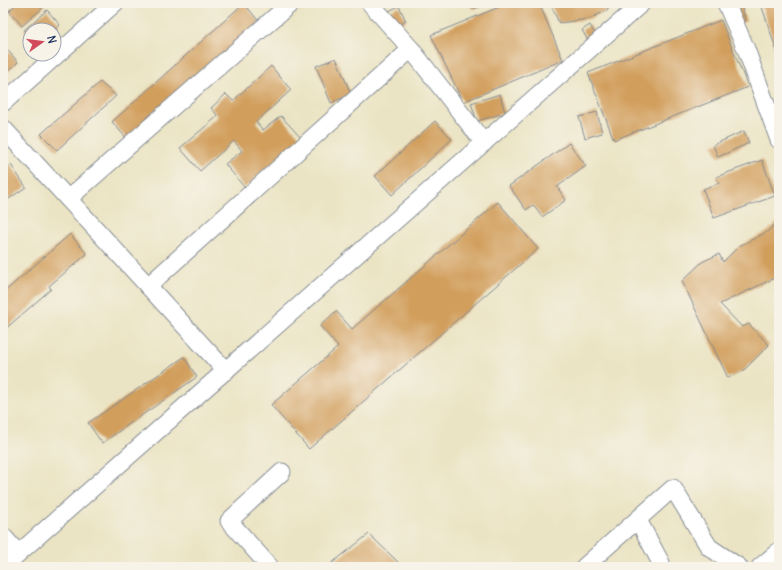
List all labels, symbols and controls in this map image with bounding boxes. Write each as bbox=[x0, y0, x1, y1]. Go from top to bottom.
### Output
north arrow bbox=[22, 22, 62, 62]
text: N bbox=[44, 34, 59, 45]

